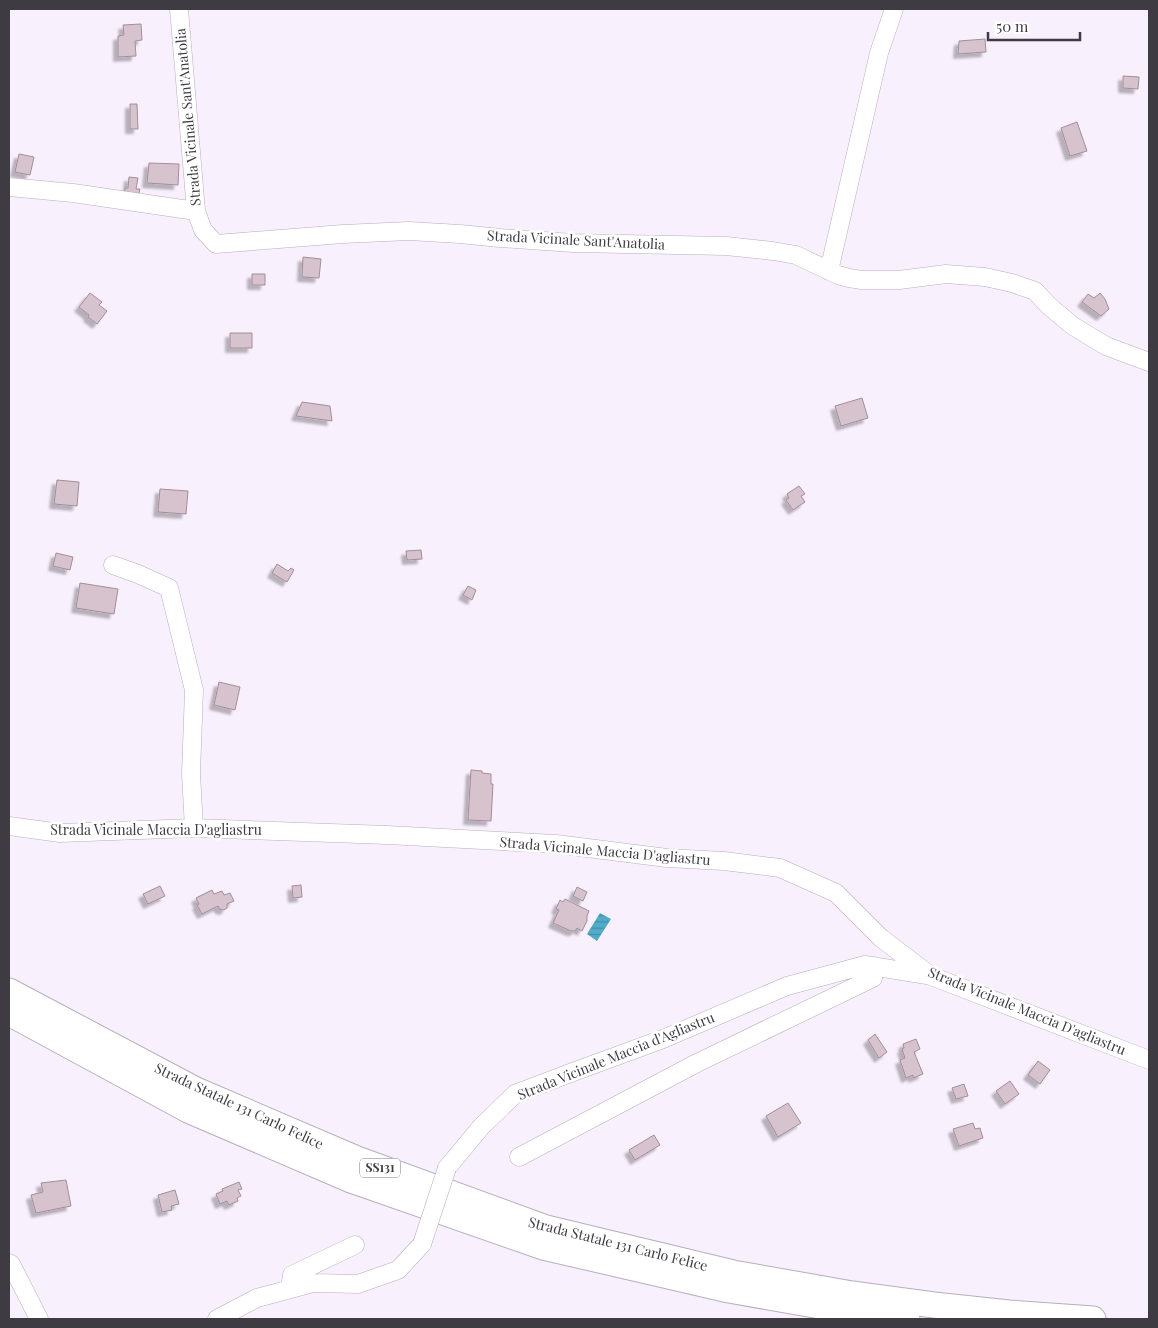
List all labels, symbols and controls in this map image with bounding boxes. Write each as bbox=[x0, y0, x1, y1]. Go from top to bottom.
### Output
scale bar bbox=[988, 10, 1080, 42]
text: 50 m bbox=[996, 16, 1029, 36]
street label: Strada Vicinale Sant'Anatolia bbox=[170, 27, 205, 207]
street label: Strada Vicinale Sant'Anatolia bbox=[486, 225, 666, 254]
street label: Strada Vicinale Maccia D'agliastru bbox=[50, 820, 262, 839]
street label: Strada Vicinale Maccia D'agliastru bbox=[499, 832, 711, 869]
street label: Strada Vicinale Maccia D'agliastru bbox=[926, 962, 1129, 1059]
street label: Strada Vicinale Maccia d'Agliastru bbox=[514, 1007, 717, 1104]
street label: Strada Statale 131 Carlo Felice bbox=[152, 1058, 327, 1153]
road number: SS131 bbox=[360, 1158, 400, 1178]
street label: Strada Statale 131 Carlo Felice bbox=[526, 1212, 710, 1275]

